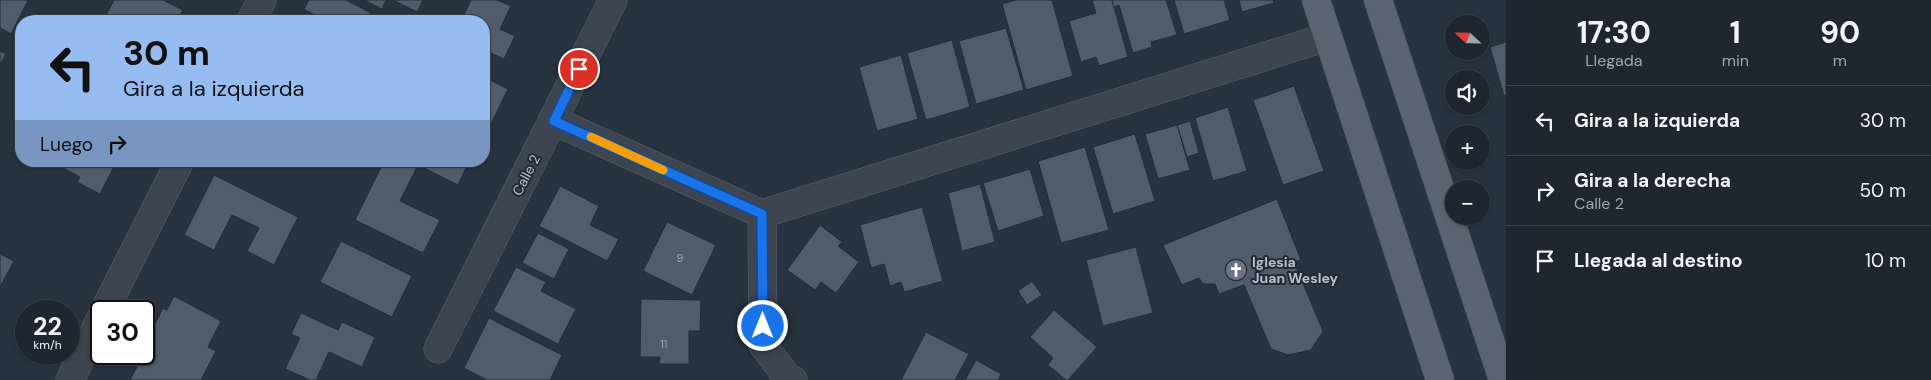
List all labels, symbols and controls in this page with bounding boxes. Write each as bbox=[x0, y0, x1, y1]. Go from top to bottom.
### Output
text: 17:30 bbox=[1577, 13, 1651, 52]
text: 1 bbox=[1730, 13, 1741, 52]
text: 90 bbox=[1820, 13, 1860, 52]
north arrow bbox=[1445, 15, 1490, 60]
map controls bbox=[1445, 15, 1490, 225]
text: 30 m bbox=[123, 30, 210, 76]
icon: left bbox=[40, 35, 105, 100]
pin bbox=[558, 48, 600, 90]
text: Llegada bbox=[1585, 50, 1643, 71]
text: min bbox=[1722, 50, 1749, 71]
text: m bbox=[1833, 50, 1847, 71]
icon: arrive bbox=[565, 55, 593, 83]
button: sound bbox=[1445, 70, 1490, 115]
text: Gira a la izquierda bbox=[123, 74, 304, 103]
icon: left bbox=[1531, 107, 1559, 135]
text: Gira a la izquierda bbox=[1574, 108, 1740, 133]
text: 30 m bbox=[1860, 108, 1906, 133]
button: + bbox=[1445, 125, 1490, 170]
icon: right bbox=[103, 130, 131, 158]
text: Luego bbox=[40, 132, 93, 157]
street label: Calle 2 bbox=[508, 151, 544, 199]
text: Gira a la derecha bbox=[1574, 168, 1731, 193]
icon: right bbox=[1531, 177, 1559, 205]
text: 50 m bbox=[1859, 178, 1906, 203]
button: − bbox=[1445, 180, 1490, 225]
text: Calle 2 bbox=[1574, 193, 1624, 214]
icon: arrive bbox=[1531, 247, 1559, 275]
text: Llegada al destino bbox=[1574, 248, 1743, 273]
text: 10 m bbox=[1865, 248, 1906, 273]
house number: 9 bbox=[677, 251, 684, 265]
place label: Iglesia Juan Wesley bbox=[1252, 253, 1339, 287]
church icon: Iglesia Juan Wesley bbox=[1224, 258, 1248, 282]
position arrow bbox=[736, 299, 788, 351]
speed limit sign: 30 bbox=[90, 300, 155, 365]
text: 22 bbox=[33, 310, 62, 343]
text: km/h bbox=[33, 337, 62, 353]
house number: 11 bbox=[661, 337, 667, 351]

